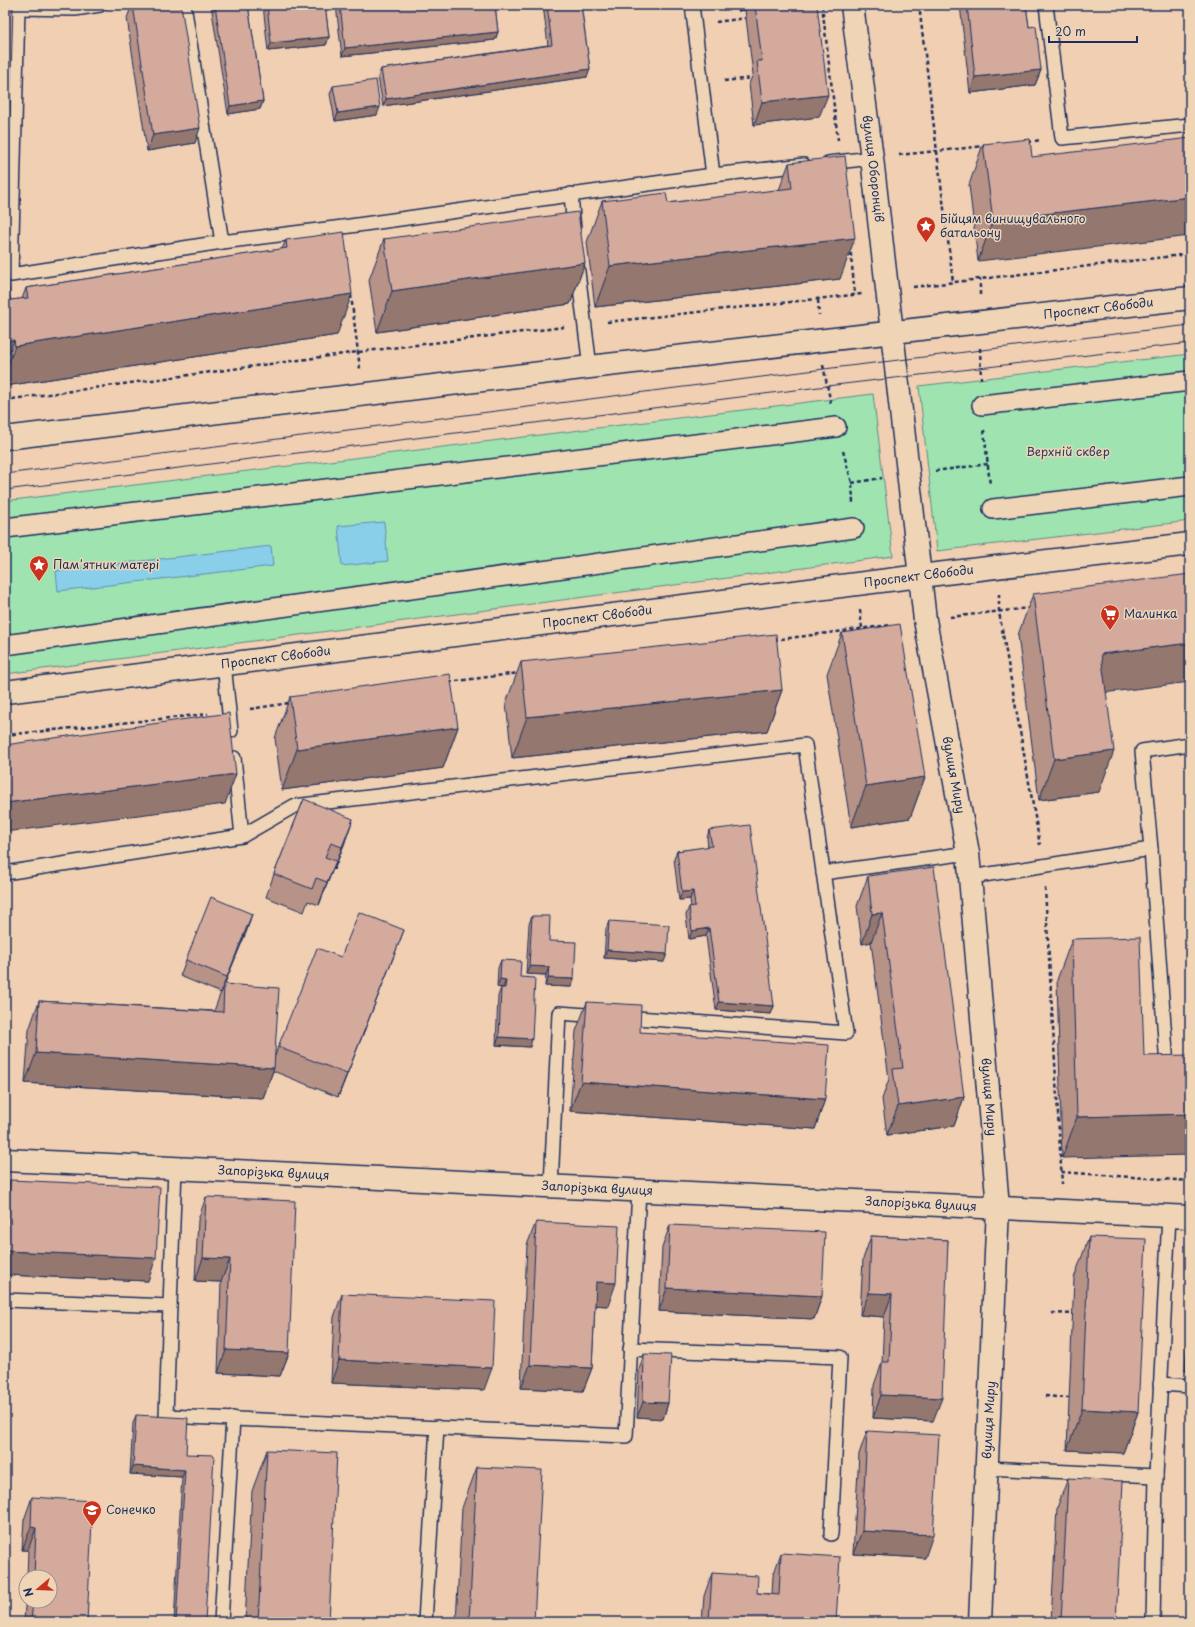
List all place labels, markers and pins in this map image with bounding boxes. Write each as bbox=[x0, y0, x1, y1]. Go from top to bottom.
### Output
place label: Бійцям винищувального батальону bbox=[940, 209, 1086, 241]
place icon: Бійцям винищувального батальону bbox=[915, 215, 937, 243]
place icon: Пам'ятник матері bbox=[28, 554, 50, 582]
place label: Пам'ятник матері bbox=[53, 555, 159, 573]
supermarket icon: Малинка bbox=[1099, 603, 1121, 631]
place label: Малинка bbox=[1124, 604, 1178, 622]
school or university icon: Сонечко bbox=[81, 1499, 103, 1527]
place label: Сонечко bbox=[106, 1500, 156, 1518]

